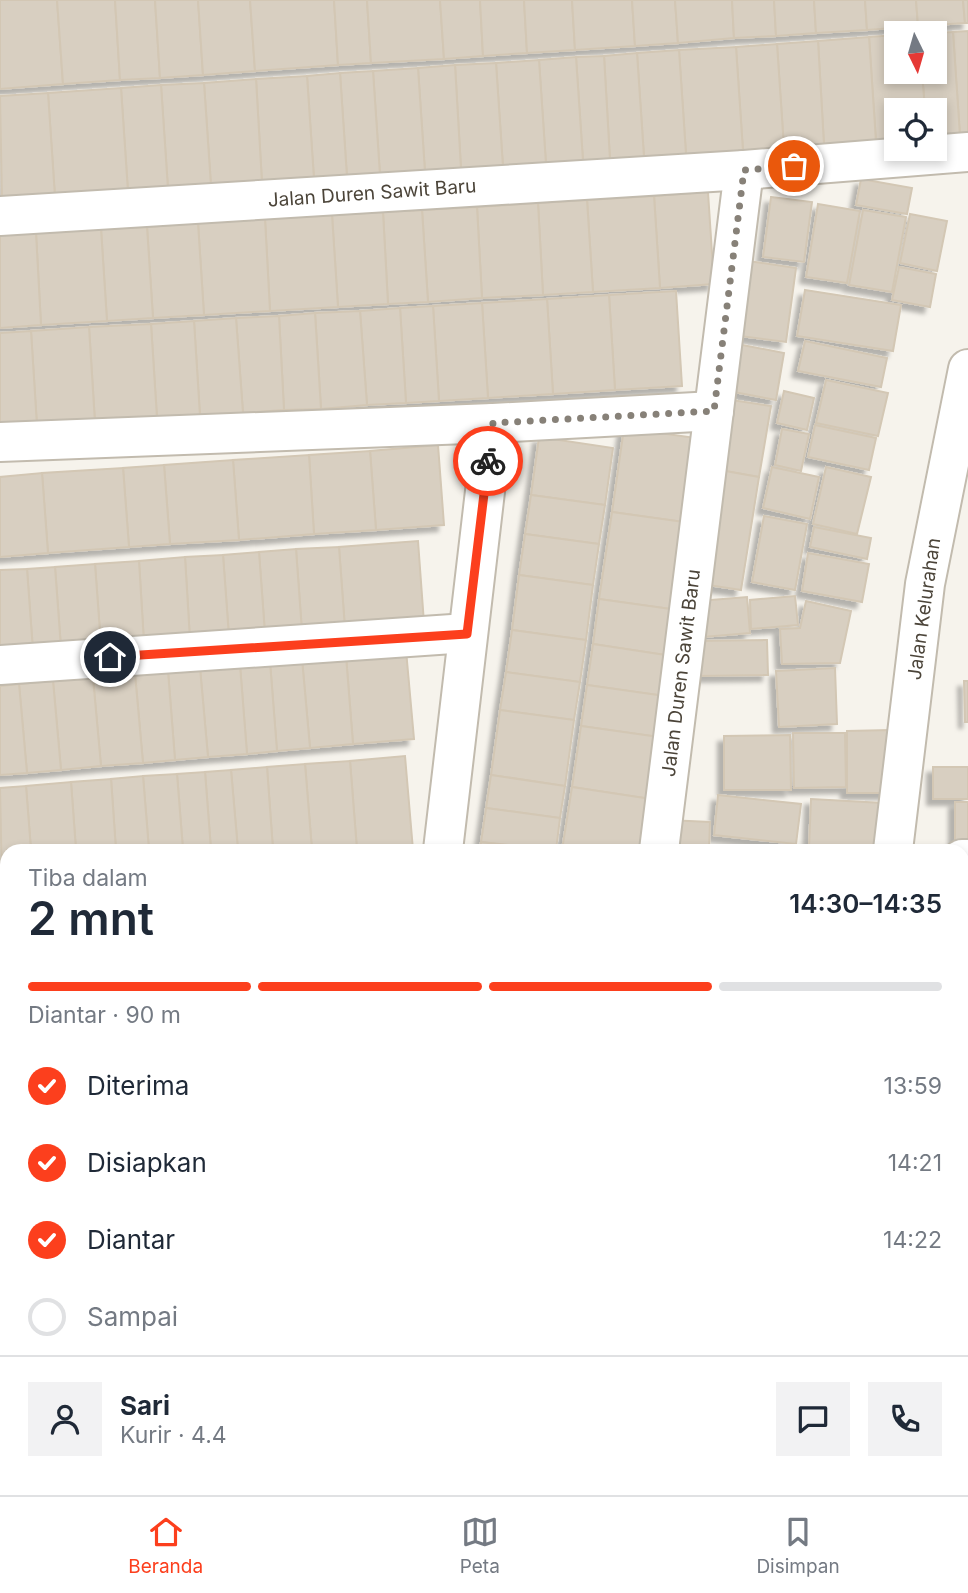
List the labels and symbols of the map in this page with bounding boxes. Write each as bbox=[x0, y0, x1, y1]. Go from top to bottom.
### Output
north arrow bbox=[884, 21, 947, 84]
pin bbox=[764, 136, 824, 196]
street label: Jalan Duren Sawit Baru bbox=[267, 174, 477, 212]
courier bbox=[453, 426, 523, 496]
street label: Jalan Kelurahan bbox=[903, 536, 945, 682]
street label: Jalan Duren Sawit Baru bbox=[657, 568, 705, 778]
pin bbox=[80, 627, 140, 687]

